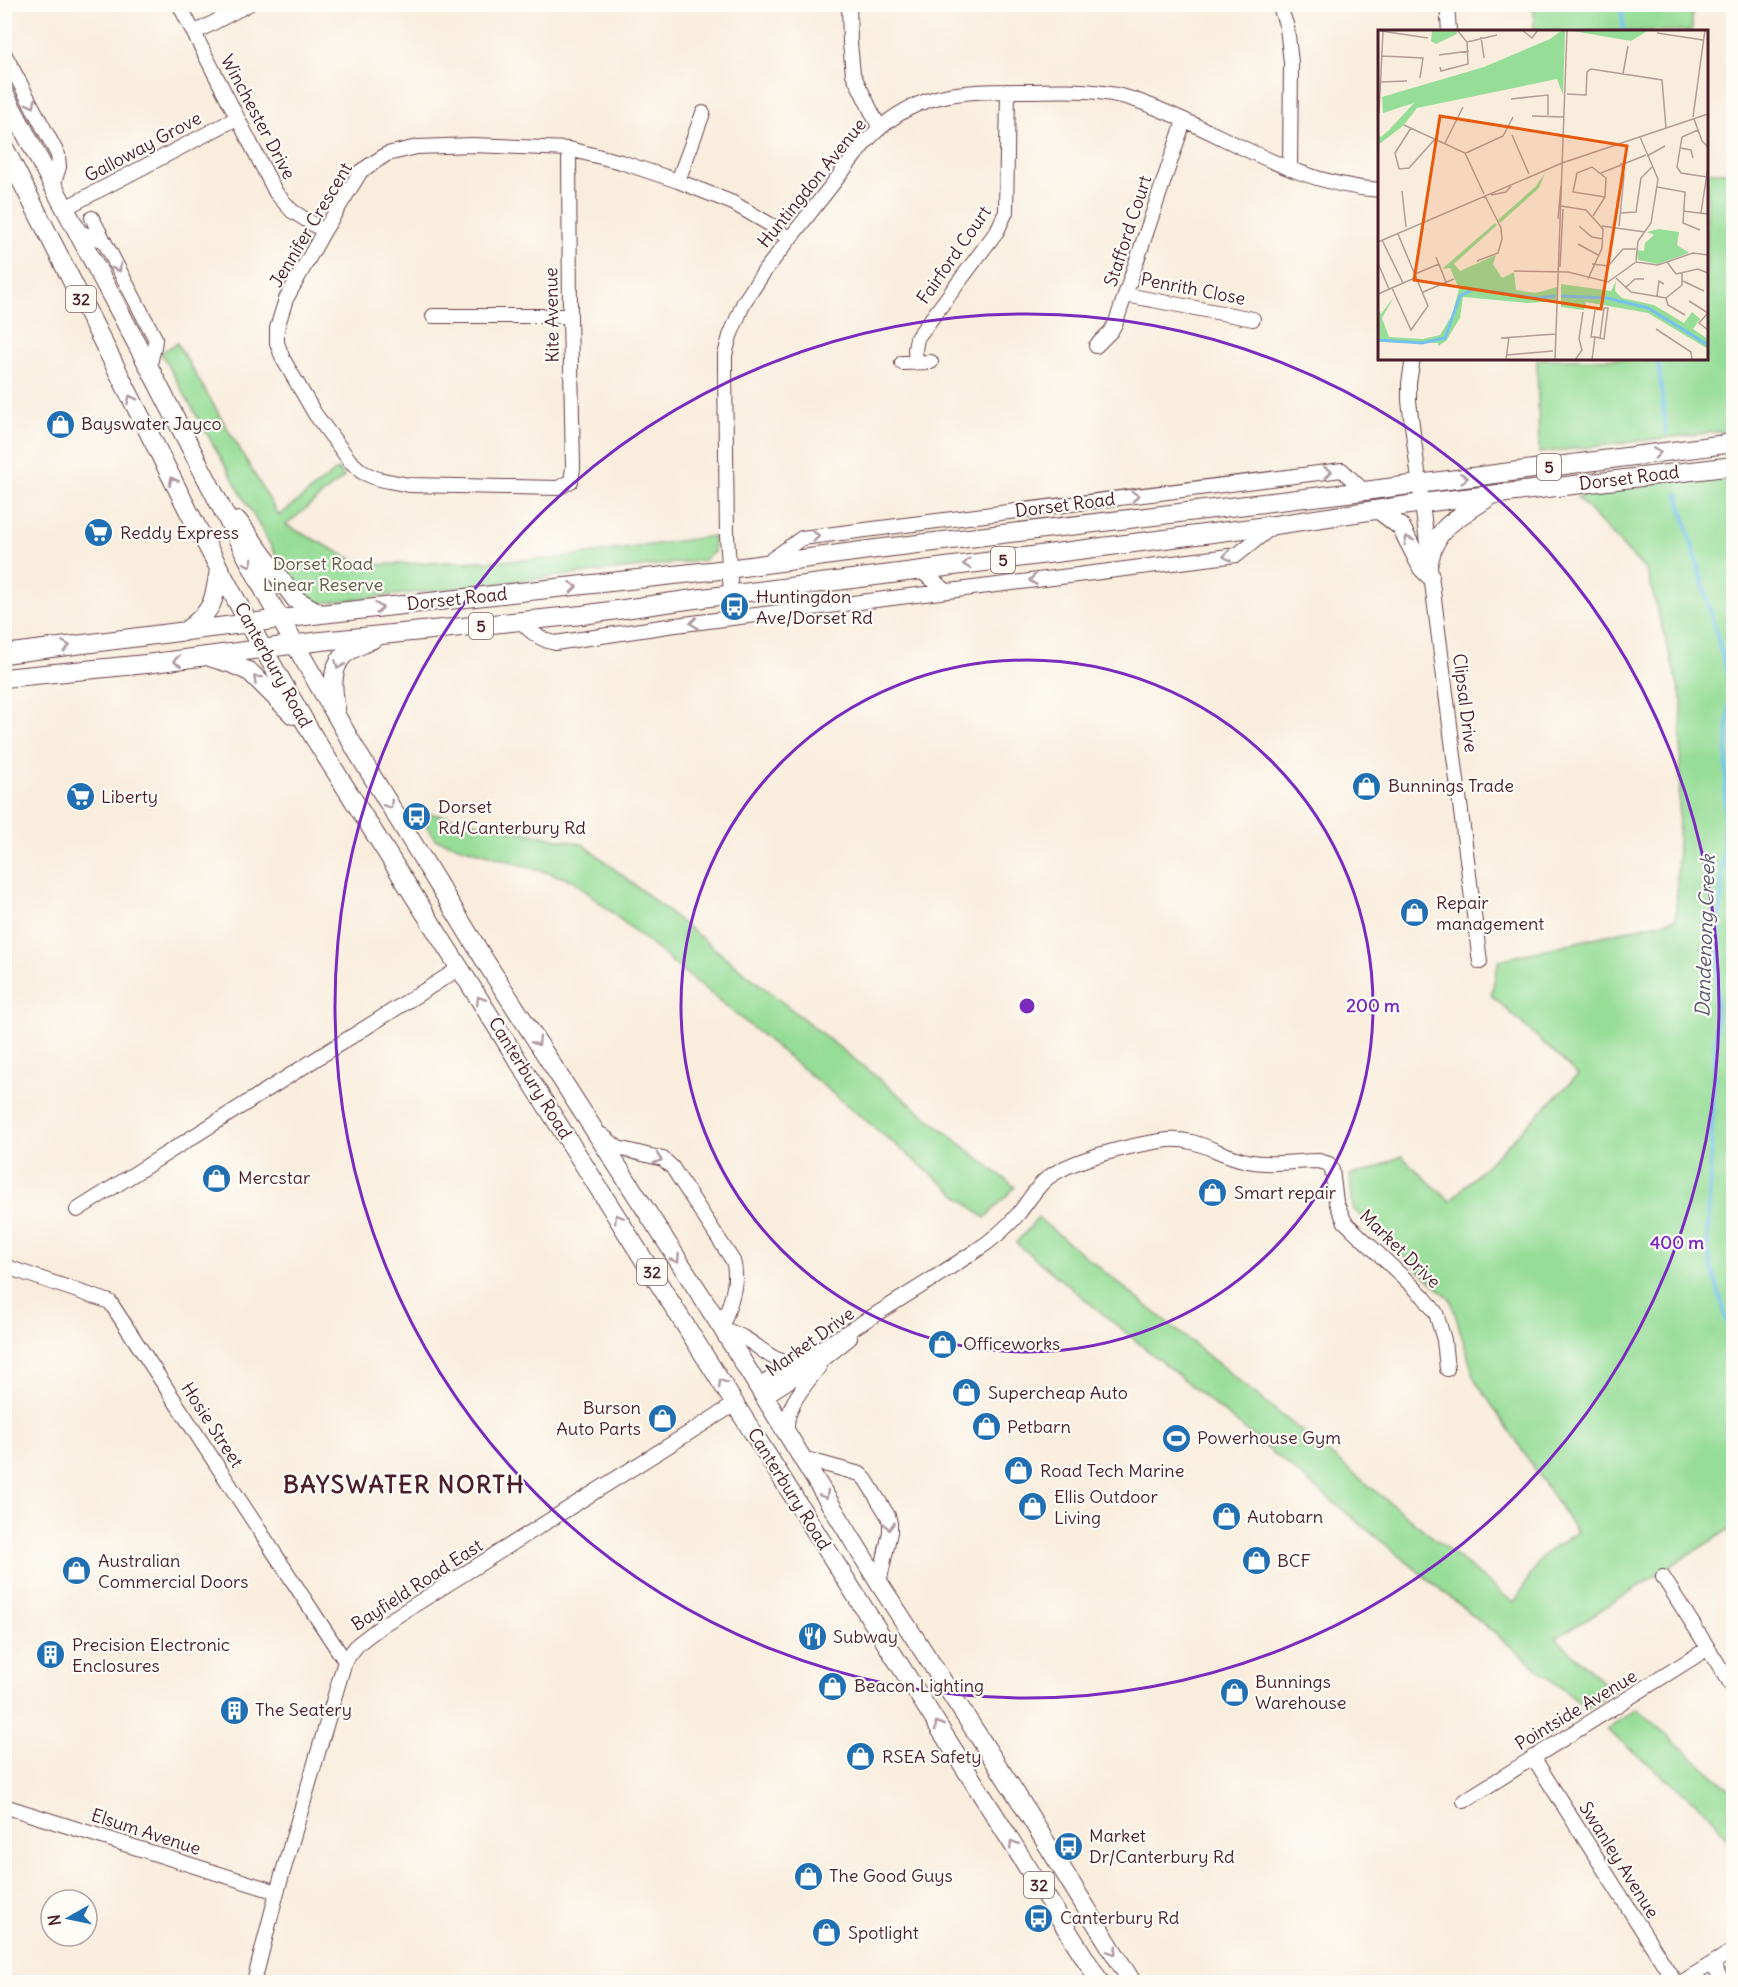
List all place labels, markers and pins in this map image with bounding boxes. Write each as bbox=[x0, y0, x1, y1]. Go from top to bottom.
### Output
shop icon: Bayswater Jayco bbox=[44, 408, 76, 440]
place label: Bayswater Jayco bbox=[81, 412, 222, 435]
supermarket icon: Reddy Express bbox=[83, 517, 115, 549]
place label: Reddy Express bbox=[120, 521, 239, 544]
place label: Huntingdon Ave/Dorset Rd bbox=[756, 585, 873, 629]
bus stop icon: Huntingdon Ave/Dorset Rd bbox=[719, 591, 751, 623]
shop icon: Bunnings Trade bbox=[1351, 770, 1383, 802]
place label: Bunnings Trade bbox=[1388, 774, 1514, 797]
supermarket icon: Liberty bbox=[64, 781, 96, 813]
place label: Liberty bbox=[101, 785, 158, 808]
place label: Dorset Rd/Canterbury Rd bbox=[438, 795, 586, 839]
bus stop icon: Dorset Rd/Canterbury Rd bbox=[401, 801, 433, 833]
place label: Repair management bbox=[1436, 891, 1544, 935]
shop icon: Repair management bbox=[1399, 897, 1431, 929]
centre of rings bbox=[1017, 996, 1037, 1016]
shop icon: Mercstar bbox=[201, 1162, 233, 1194]
place label: Mercstar bbox=[238, 1166, 311, 1189]
shop icon: Smart repair bbox=[1197, 1177, 1229, 1209]
place label: Smart repair bbox=[1234, 1181, 1337, 1204]
shop icon: Officeworks bbox=[926, 1328, 958, 1360]
place label: Officeworks bbox=[963, 1332, 1060, 1355]
shop icon: Supercheap Auto bbox=[951, 1377, 983, 1409]
place label: Supercheap Auto bbox=[988, 1381, 1128, 1404]
place label: Burson Auto Parts bbox=[556, 1396, 641, 1440]
shop icon: Burson Auto Parts bbox=[646, 1402, 678, 1434]
shop icon: Petbarn bbox=[970, 1411, 1002, 1443]
place label: Petbarn bbox=[1007, 1415, 1071, 1438]
sports icon: Powerhouse Gym bbox=[1160, 1422, 1192, 1454]
place label: Powerhouse Gym bbox=[1197, 1426, 1341, 1449]
shop icon: Road Tech Marine bbox=[1003, 1455, 1035, 1487]
place label: Road Tech Marine bbox=[1040, 1459, 1184, 1482]
place label: Ellis Outdoor Living bbox=[1054, 1485, 1158, 1529]
shop icon: Ellis Outdoor Living bbox=[1017, 1491, 1049, 1523]
shop icon: Autobarn bbox=[1210, 1501, 1242, 1533]
place label: Autobarn bbox=[1247, 1505, 1323, 1528]
shop icon: BCF bbox=[1240, 1545, 1272, 1577]
place label: Australian Commercial Doors bbox=[98, 1549, 249, 1593]
place label: BCF bbox=[1277, 1549, 1311, 1572]
shop icon: Australian Commercial Doors bbox=[61, 1555, 93, 1587]
restaurant icon: Subway bbox=[796, 1621, 828, 1653]
place label: Subway bbox=[833, 1625, 898, 1648]
place label: Precision Electronic Enclosures bbox=[72, 1633, 230, 1677]
building icon: Precision Electronic Enclosures bbox=[35, 1639, 67, 1671]
shop icon: Beacon Lighting bbox=[817, 1670, 849, 1702]
place label: Bunnings Warehouse bbox=[1255, 1670, 1346, 1714]
place label: Beacon Lighting bbox=[854, 1674, 984, 1697]
shop icon: Bunnings Warehouse bbox=[1218, 1676, 1250, 1708]
building icon: The Seatery bbox=[218, 1694, 250, 1726]
place label: The Seatery bbox=[255, 1698, 352, 1721]
shop icon: RSEA Safety bbox=[845, 1741, 877, 1773]
place label: RSEA Safety bbox=[882, 1745, 982, 1768]
place label: Market Dr/Canterbury Rd bbox=[1089, 1824, 1235, 1868]
bus stop icon: Market Dr/Canterbury Rd bbox=[1052, 1830, 1084, 1862]
shop icon: The Good Guys bbox=[792, 1860, 824, 1892]
place label: The Good Guys bbox=[829, 1864, 953, 1887]
bus stop icon: Canterbury Rd bbox=[1023, 1902, 1055, 1934]
place label: Canterbury Rd bbox=[1060, 1906, 1180, 1929]
shop icon: Spotlight bbox=[811, 1917, 843, 1949]
place label: Spotlight bbox=[848, 1921, 919, 1944]

